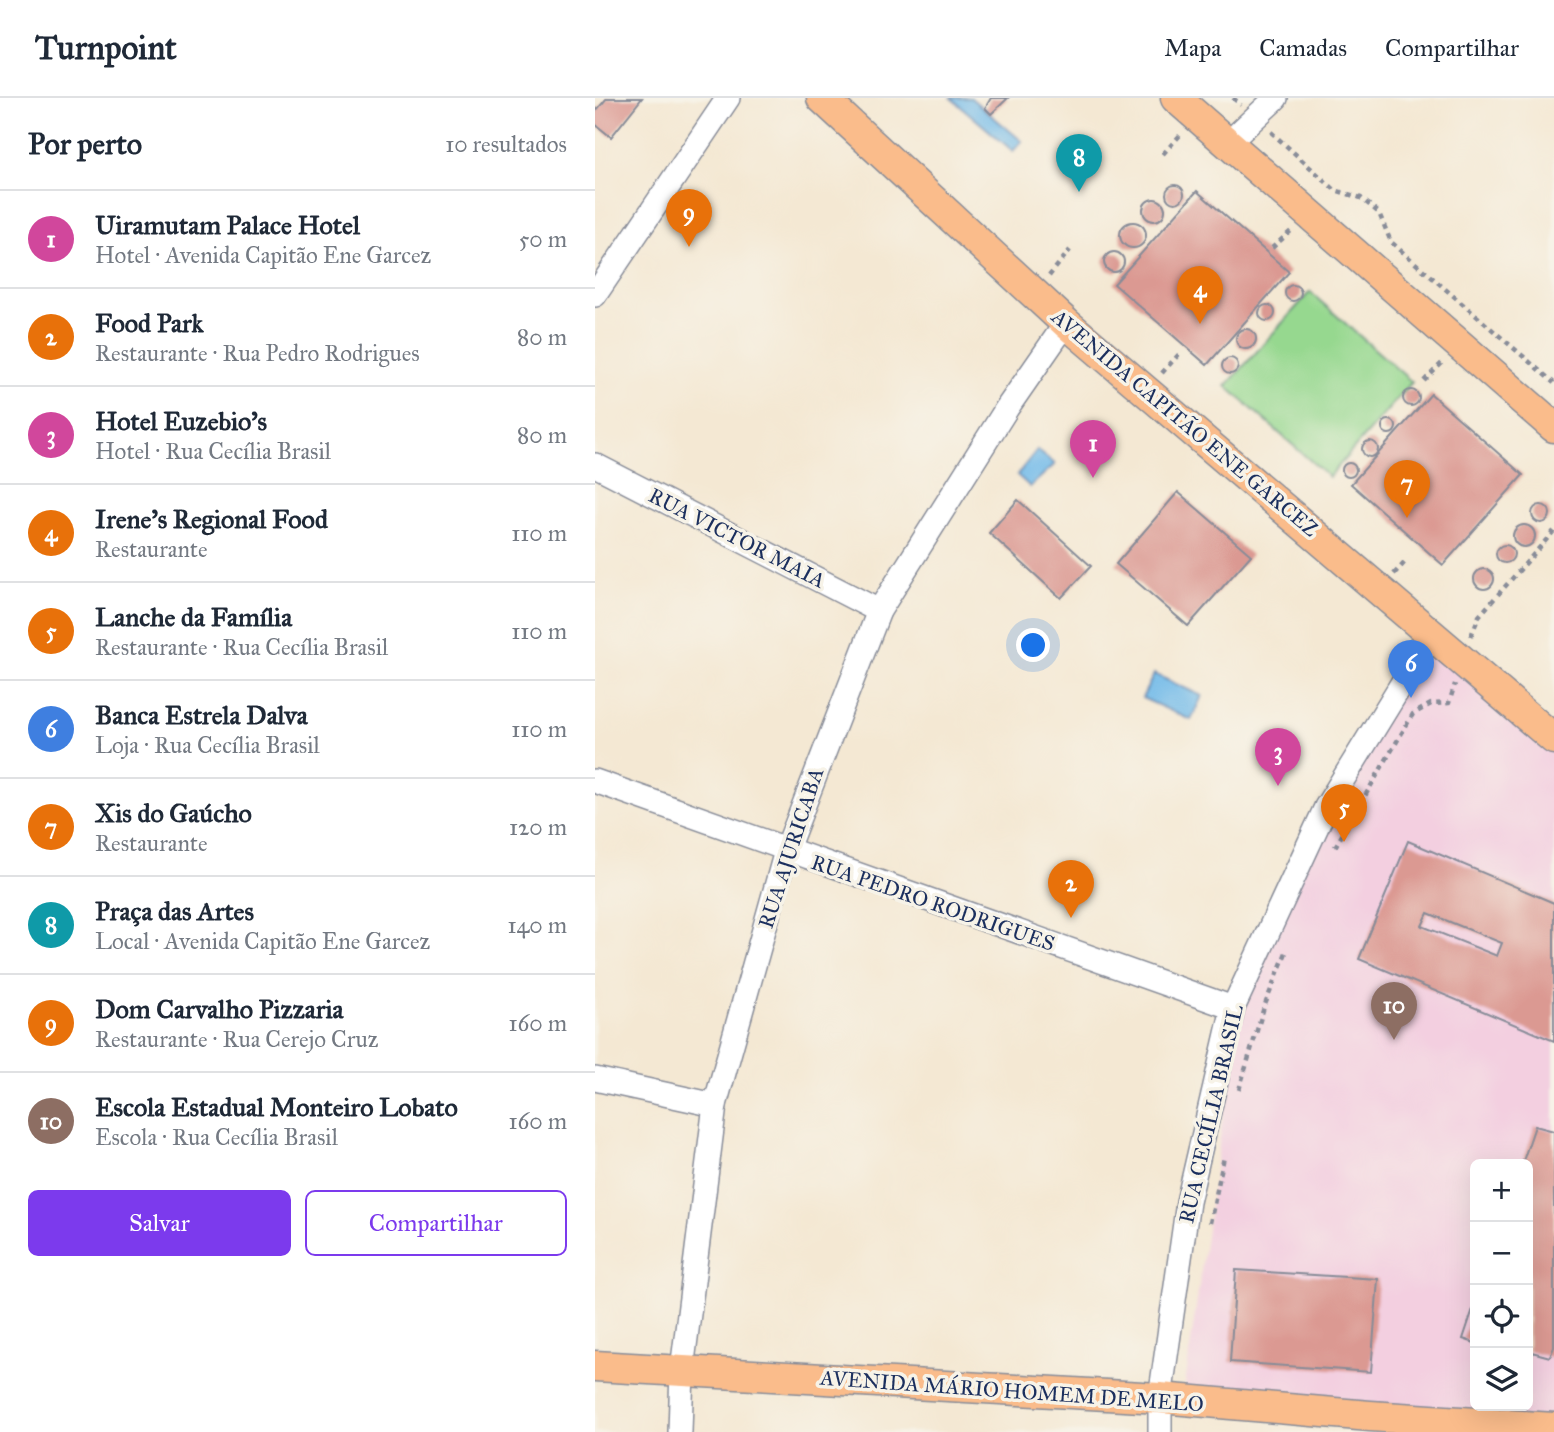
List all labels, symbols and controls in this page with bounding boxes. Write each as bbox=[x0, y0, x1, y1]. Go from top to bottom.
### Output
text: Turnpoint bbox=[35, 28, 177, 68]
text: Mapa bbox=[1164, 33, 1221, 63]
text: Camadas bbox=[1259, 33, 1347, 63]
text: Compartilhar bbox=[1385, 33, 1519, 63]
text: Por perto bbox=[28, 126, 142, 162]
text: 10 resultados bbox=[445, 130, 567, 158]
pin: 8 bbox=[1056, 134, 1102, 192]
pin: 9 bbox=[666, 189, 712, 247]
text: Uiramutam Palace Hotel bbox=[95, 209, 360, 241]
text: 1 bbox=[46, 225, 56, 253]
text: 50 m bbox=[519, 225, 567, 253]
text: Hotel · Avenida Capitão Ene Garcez bbox=[95, 241, 431, 269]
pin: 4 bbox=[1177, 266, 1223, 324]
street label: AVENIDA CAPITÃO ENE GARCEZ bbox=[1046, 303, 1324, 542]
text: Food Park bbox=[95, 307, 204, 339]
text: 2 bbox=[45, 323, 57, 351]
text: 80 m bbox=[517, 323, 567, 351]
text: Restaurante · Rua Pedro Rodrigues bbox=[95, 339, 420, 367]
text: Hotel Euzebio's bbox=[95, 405, 267, 437]
pin: 1 bbox=[1070, 420, 1116, 478]
text: 3 bbox=[46, 421, 56, 449]
text: 80 m bbox=[517, 421, 567, 449]
text: Hotel · Rua Cecília Brasil bbox=[95, 437, 331, 465]
pin: 7 bbox=[1384, 460, 1430, 518]
street label: RUA VICTOR MAIA bbox=[644, 482, 830, 594]
text: Irene's Regional Food bbox=[95, 503, 328, 535]
text: 4 bbox=[45, 519, 57, 547]
text: 110 m bbox=[511, 519, 567, 547]
text: Restaurante bbox=[95, 535, 208, 563]
text: Lanche da Família bbox=[95, 601, 292, 633]
text: 5 bbox=[46, 617, 56, 645]
text: 110 m bbox=[511, 617, 567, 645]
your location bbox=[1016, 628, 1050, 662]
text: Restaurante · Rua Cecília Brasil bbox=[95, 633, 388, 661]
pin: 6 bbox=[1388, 640, 1434, 698]
text: Banca Estrela Dalva bbox=[95, 699, 308, 731]
text: 6 bbox=[45, 715, 57, 743]
text: 110 m bbox=[511, 715, 567, 743]
pin: 3 bbox=[1255, 728, 1301, 786]
text: Loja · Rua Cecília Brasil bbox=[95, 731, 320, 759]
street label: RUA AJURICABA bbox=[753, 764, 829, 932]
pin: 5 bbox=[1321, 784, 1367, 842]
text: Xis do Gaúcho bbox=[95, 797, 252, 829]
text: 7 bbox=[45, 813, 57, 841]
text: 120 m bbox=[509, 813, 567, 841]
text: Restaurante bbox=[95, 829, 208, 857]
street label: RUA PEDRO RODRIGUES bbox=[808, 849, 1058, 957]
pin: 2 bbox=[1048, 860, 1094, 918]
text: Praça das Artes bbox=[95, 895, 254, 927]
text: 8 bbox=[45, 911, 57, 939]
text: 140 m bbox=[507, 911, 567, 939]
text: Local · Avenida Capitão Ene Garcez bbox=[95, 927, 430, 955]
pin: 10 bbox=[1371, 982, 1417, 1040]
text: Dom Carvalho Pizzaria bbox=[95, 993, 344, 1025]
street label: RUA CECÍLIA BRASIL bbox=[1172, 1001, 1249, 1226]
text: 9 bbox=[45, 1009, 57, 1037]
text: 160 m bbox=[509, 1009, 567, 1037]
text: Restaurante · Rua Cerejo Cruz bbox=[95, 1025, 378, 1053]
text: Escola Estadual Monteiro Lobato bbox=[95, 1091, 458, 1123]
text: 10 bbox=[40, 1107, 62, 1135]
text: 160 m bbox=[509, 1107, 567, 1135]
text: Escola · Rua Cecília Brasil bbox=[95, 1123, 338, 1151]
map controls bbox=[1470, 1159, 1533, 1411]
button: + bbox=[1470, 1159, 1533, 1222]
button: Salvar bbox=[28, 1190, 291, 1256]
button: Compartilhar bbox=[305, 1190, 567, 1256]
button: − bbox=[1470, 1222, 1533, 1285]
button: locate bbox=[1470, 1285, 1533, 1348]
button: layers bbox=[1470, 1348, 1533, 1411]
street label: AVENIDA MÁRIO HOMEM DE MELO bbox=[818, 1365, 1205, 1417]

